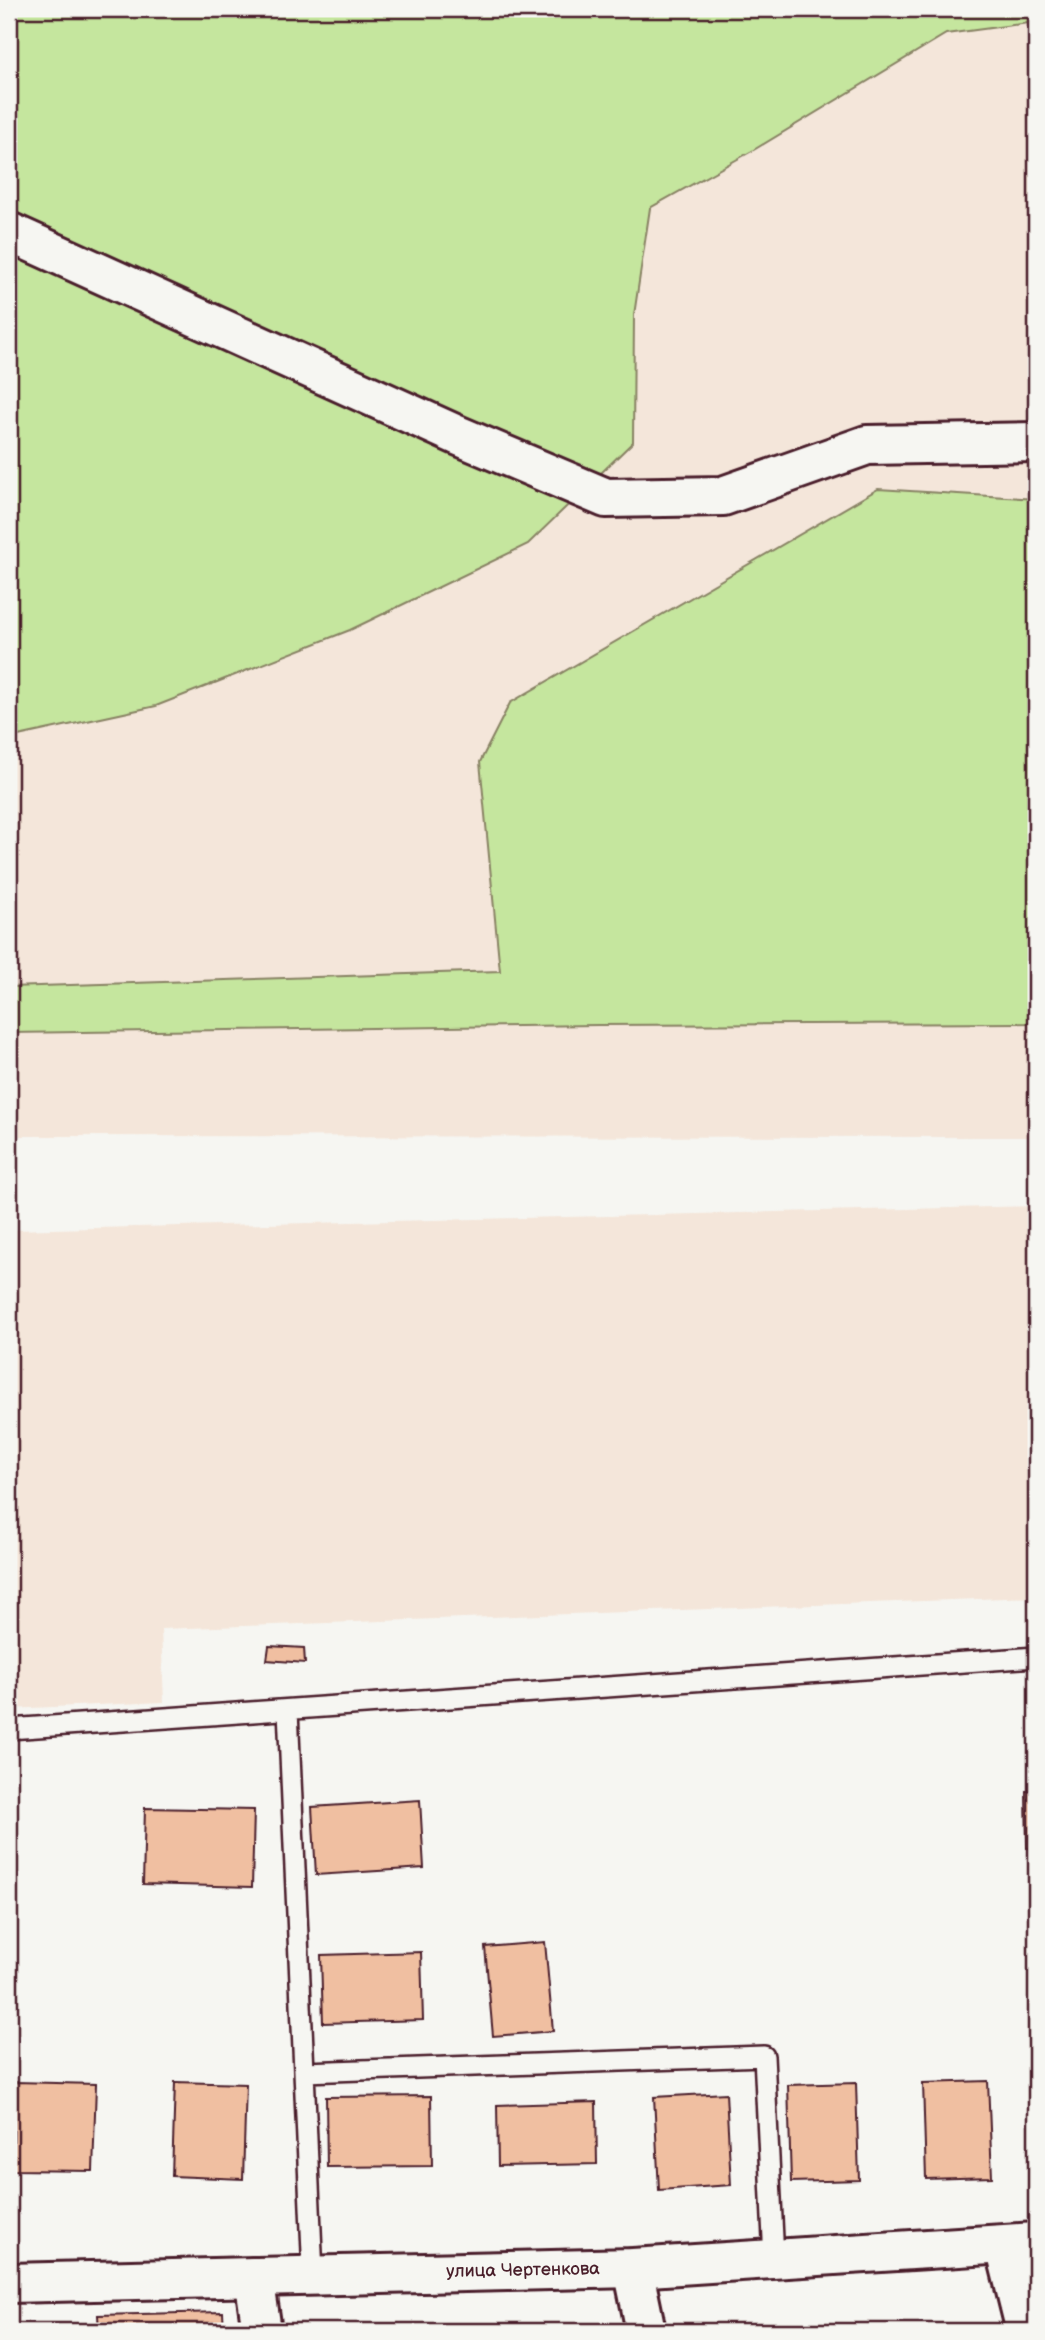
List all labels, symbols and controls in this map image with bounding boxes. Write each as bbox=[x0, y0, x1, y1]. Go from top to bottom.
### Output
street label: улица Чертенкова bbox=[446, 2258, 600, 2282]

